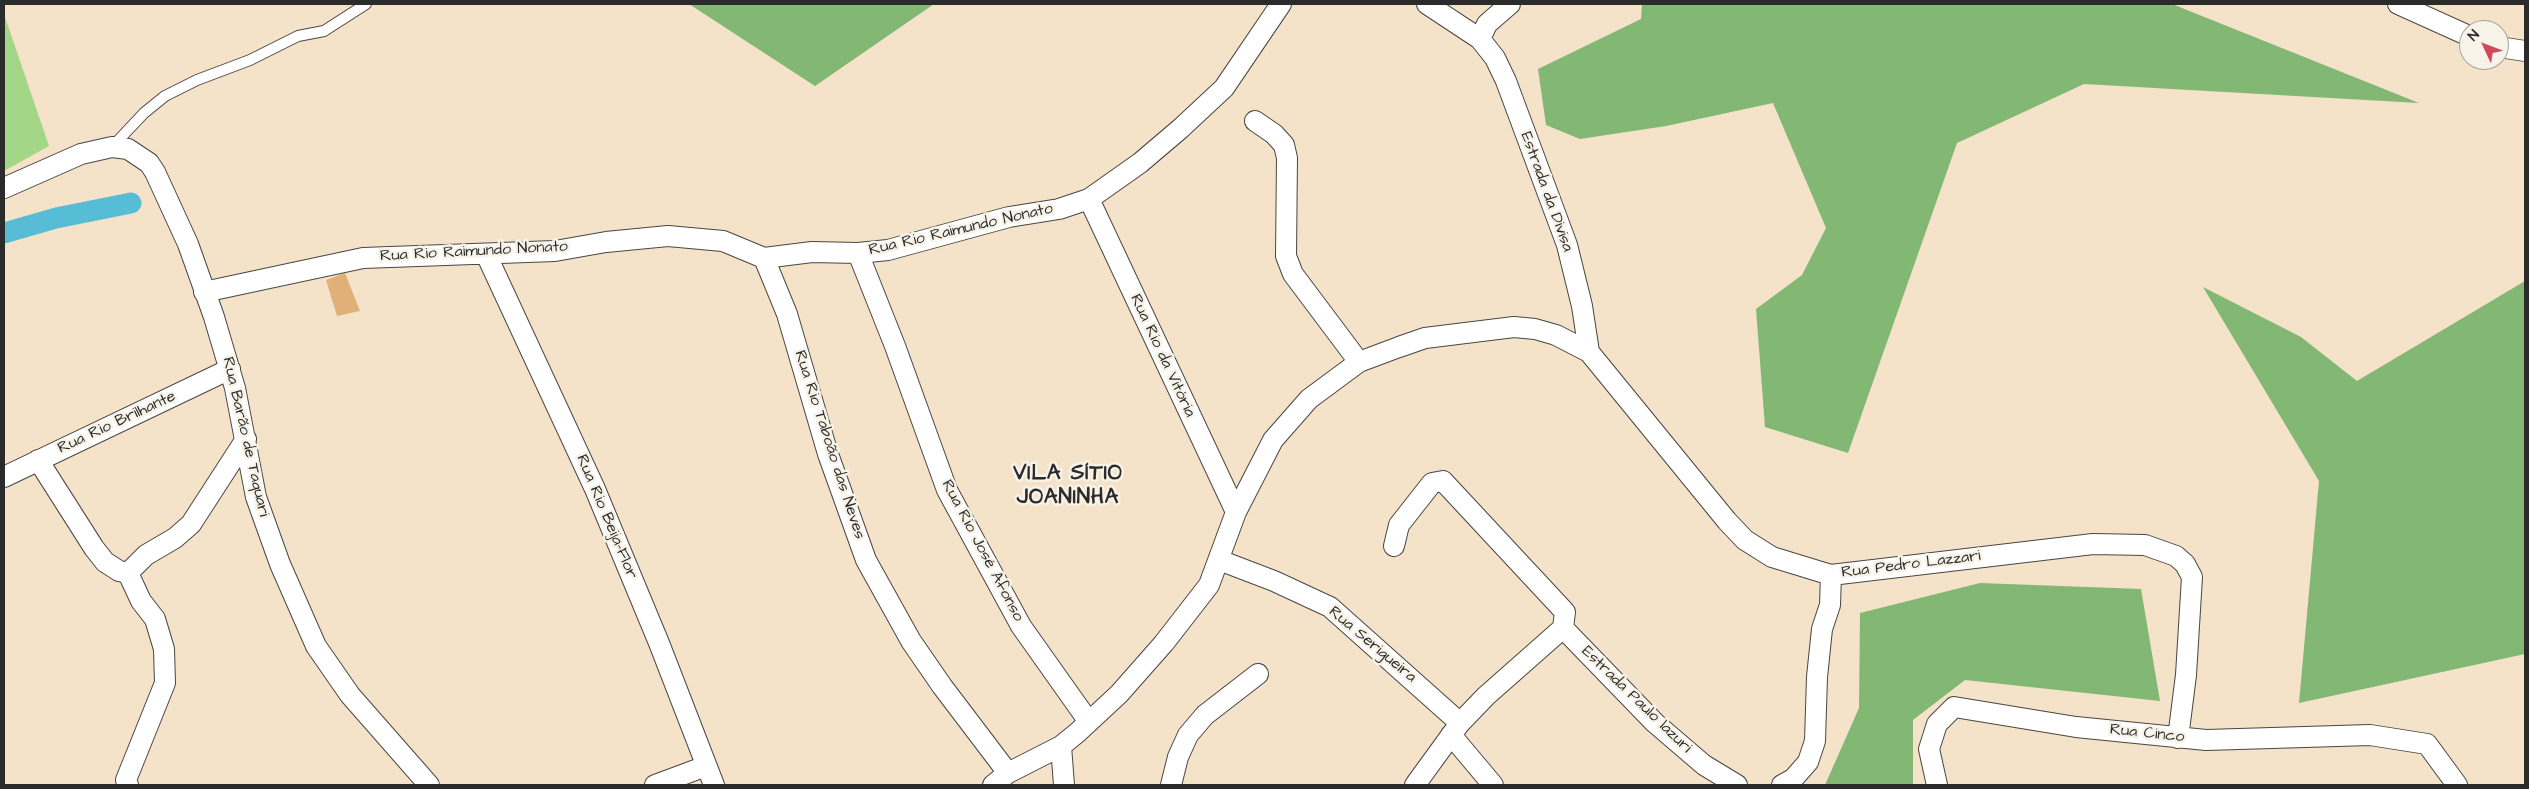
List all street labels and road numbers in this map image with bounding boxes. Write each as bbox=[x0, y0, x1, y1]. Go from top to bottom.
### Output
street label: Estrada da Divisa bbox=[1515, 129, 1577, 255]
street label: Rua Rio Raimundo Nonato bbox=[867, 199, 1055, 261]
street label: Rua Rio Raimundo Nonato bbox=[380, 237, 568, 267]
street label: Rua Rio da Vitória bbox=[1125, 292, 1199, 420]
street label: Rua Rio Taboão das Neves bbox=[789, 348, 869, 542]
street label: Rua Barão de Taquari bbox=[217, 355, 273, 519]
street label: Rua Rio Brilhante bbox=[55, 387, 179, 459]
street label: Rua Rio Beija-Flor bbox=[571, 452, 641, 582]
street label: Rua Rio José Afonso bbox=[937, 477, 1027, 625]
street label: Rua Pedro Lazzari bbox=[1840, 547, 1982, 583]
street label: Rua Serigueira bbox=[1324, 603, 1420, 687]
street label: Estrada Paulo lazuri bbox=[1577, 642, 1695, 758]
street label: Rua Cinco bbox=[2109, 721, 2185, 747]

